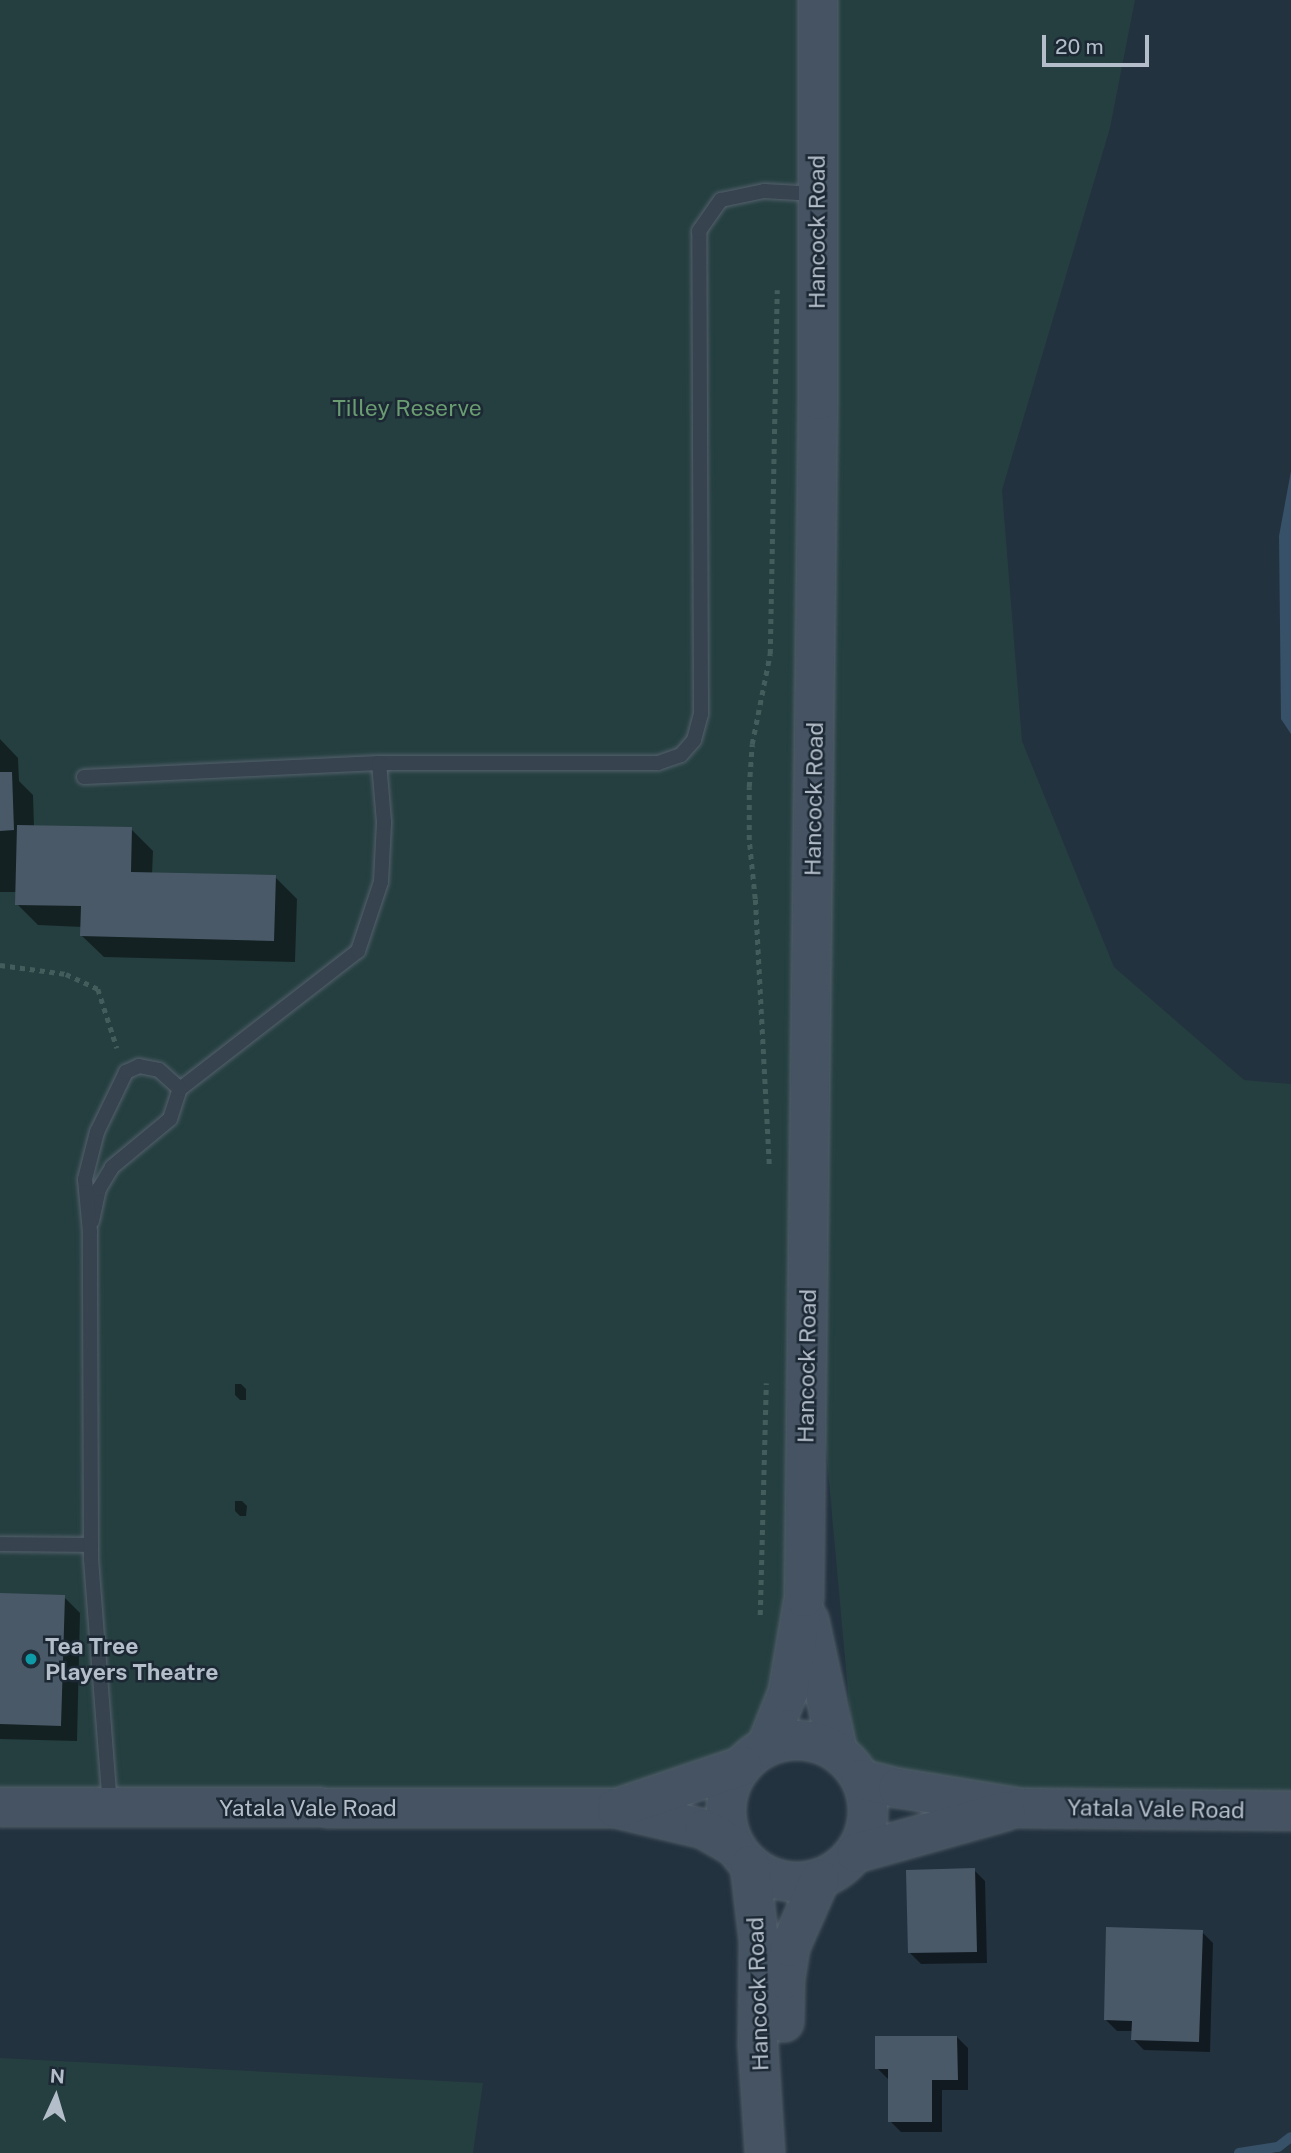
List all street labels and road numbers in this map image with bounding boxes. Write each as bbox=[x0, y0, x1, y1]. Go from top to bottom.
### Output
street label: Hancock Road bbox=[803, 155, 831, 309]
street label: Hancock Road bbox=[799, 722, 829, 876]
street label: Hancock Road bbox=[792, 1289, 822, 1443]
street label: Yatala Vale Road bbox=[219, 1794, 397, 1822]
street label: Yatala Vale Road bbox=[1067, 1794, 1245, 1824]
street label: Hancock Road bbox=[742, 1916, 774, 2072]

